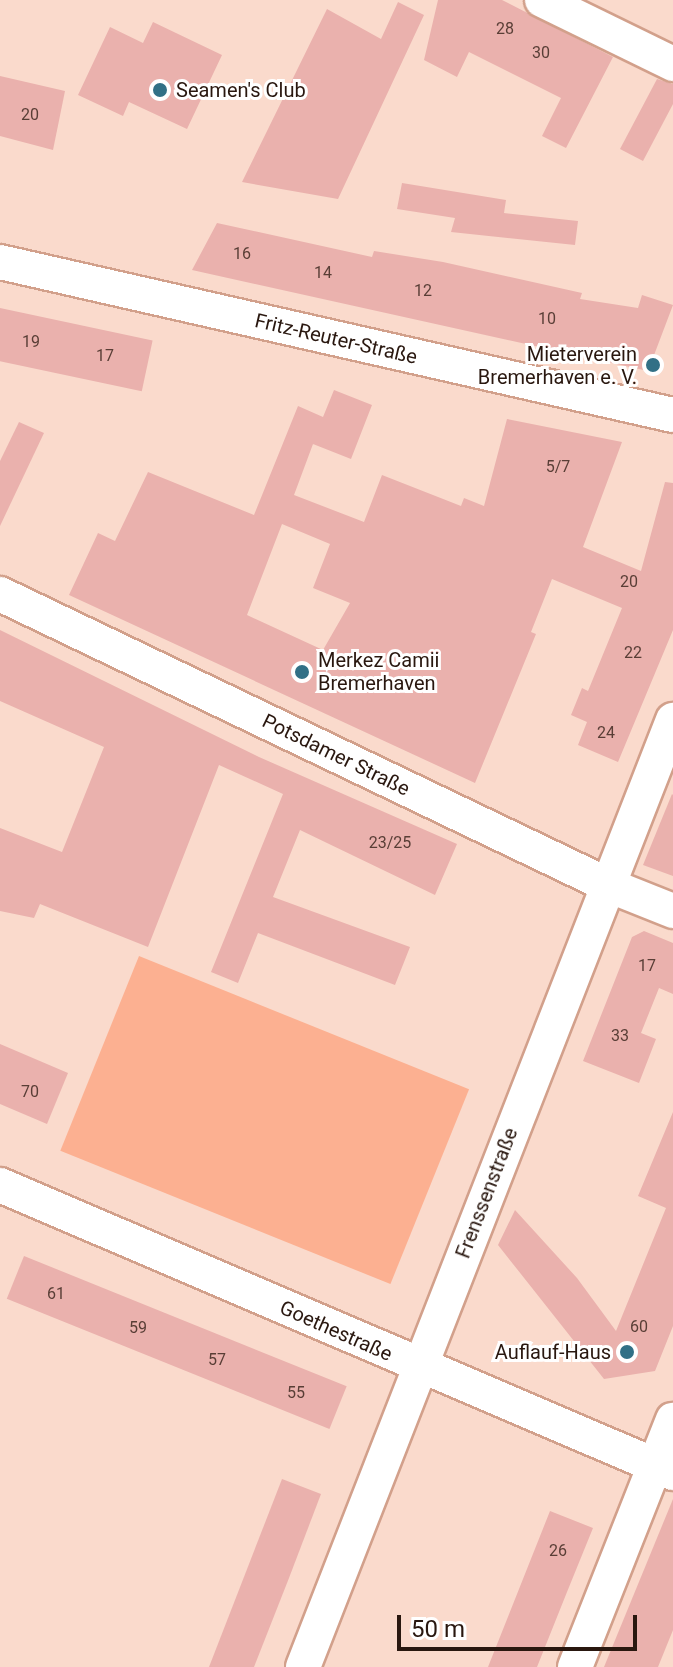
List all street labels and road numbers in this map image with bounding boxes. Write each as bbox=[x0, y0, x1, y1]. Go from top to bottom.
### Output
street label: Fritz-Reuter-Straße bbox=[252, 309, 420, 369]
street label: Potsdamer Straße bbox=[258, 709, 414, 801]
street label: Frenssenstraße bbox=[451, 1124, 523, 1262]
street label: Goethestraße bbox=[276, 1296, 396, 1366]

